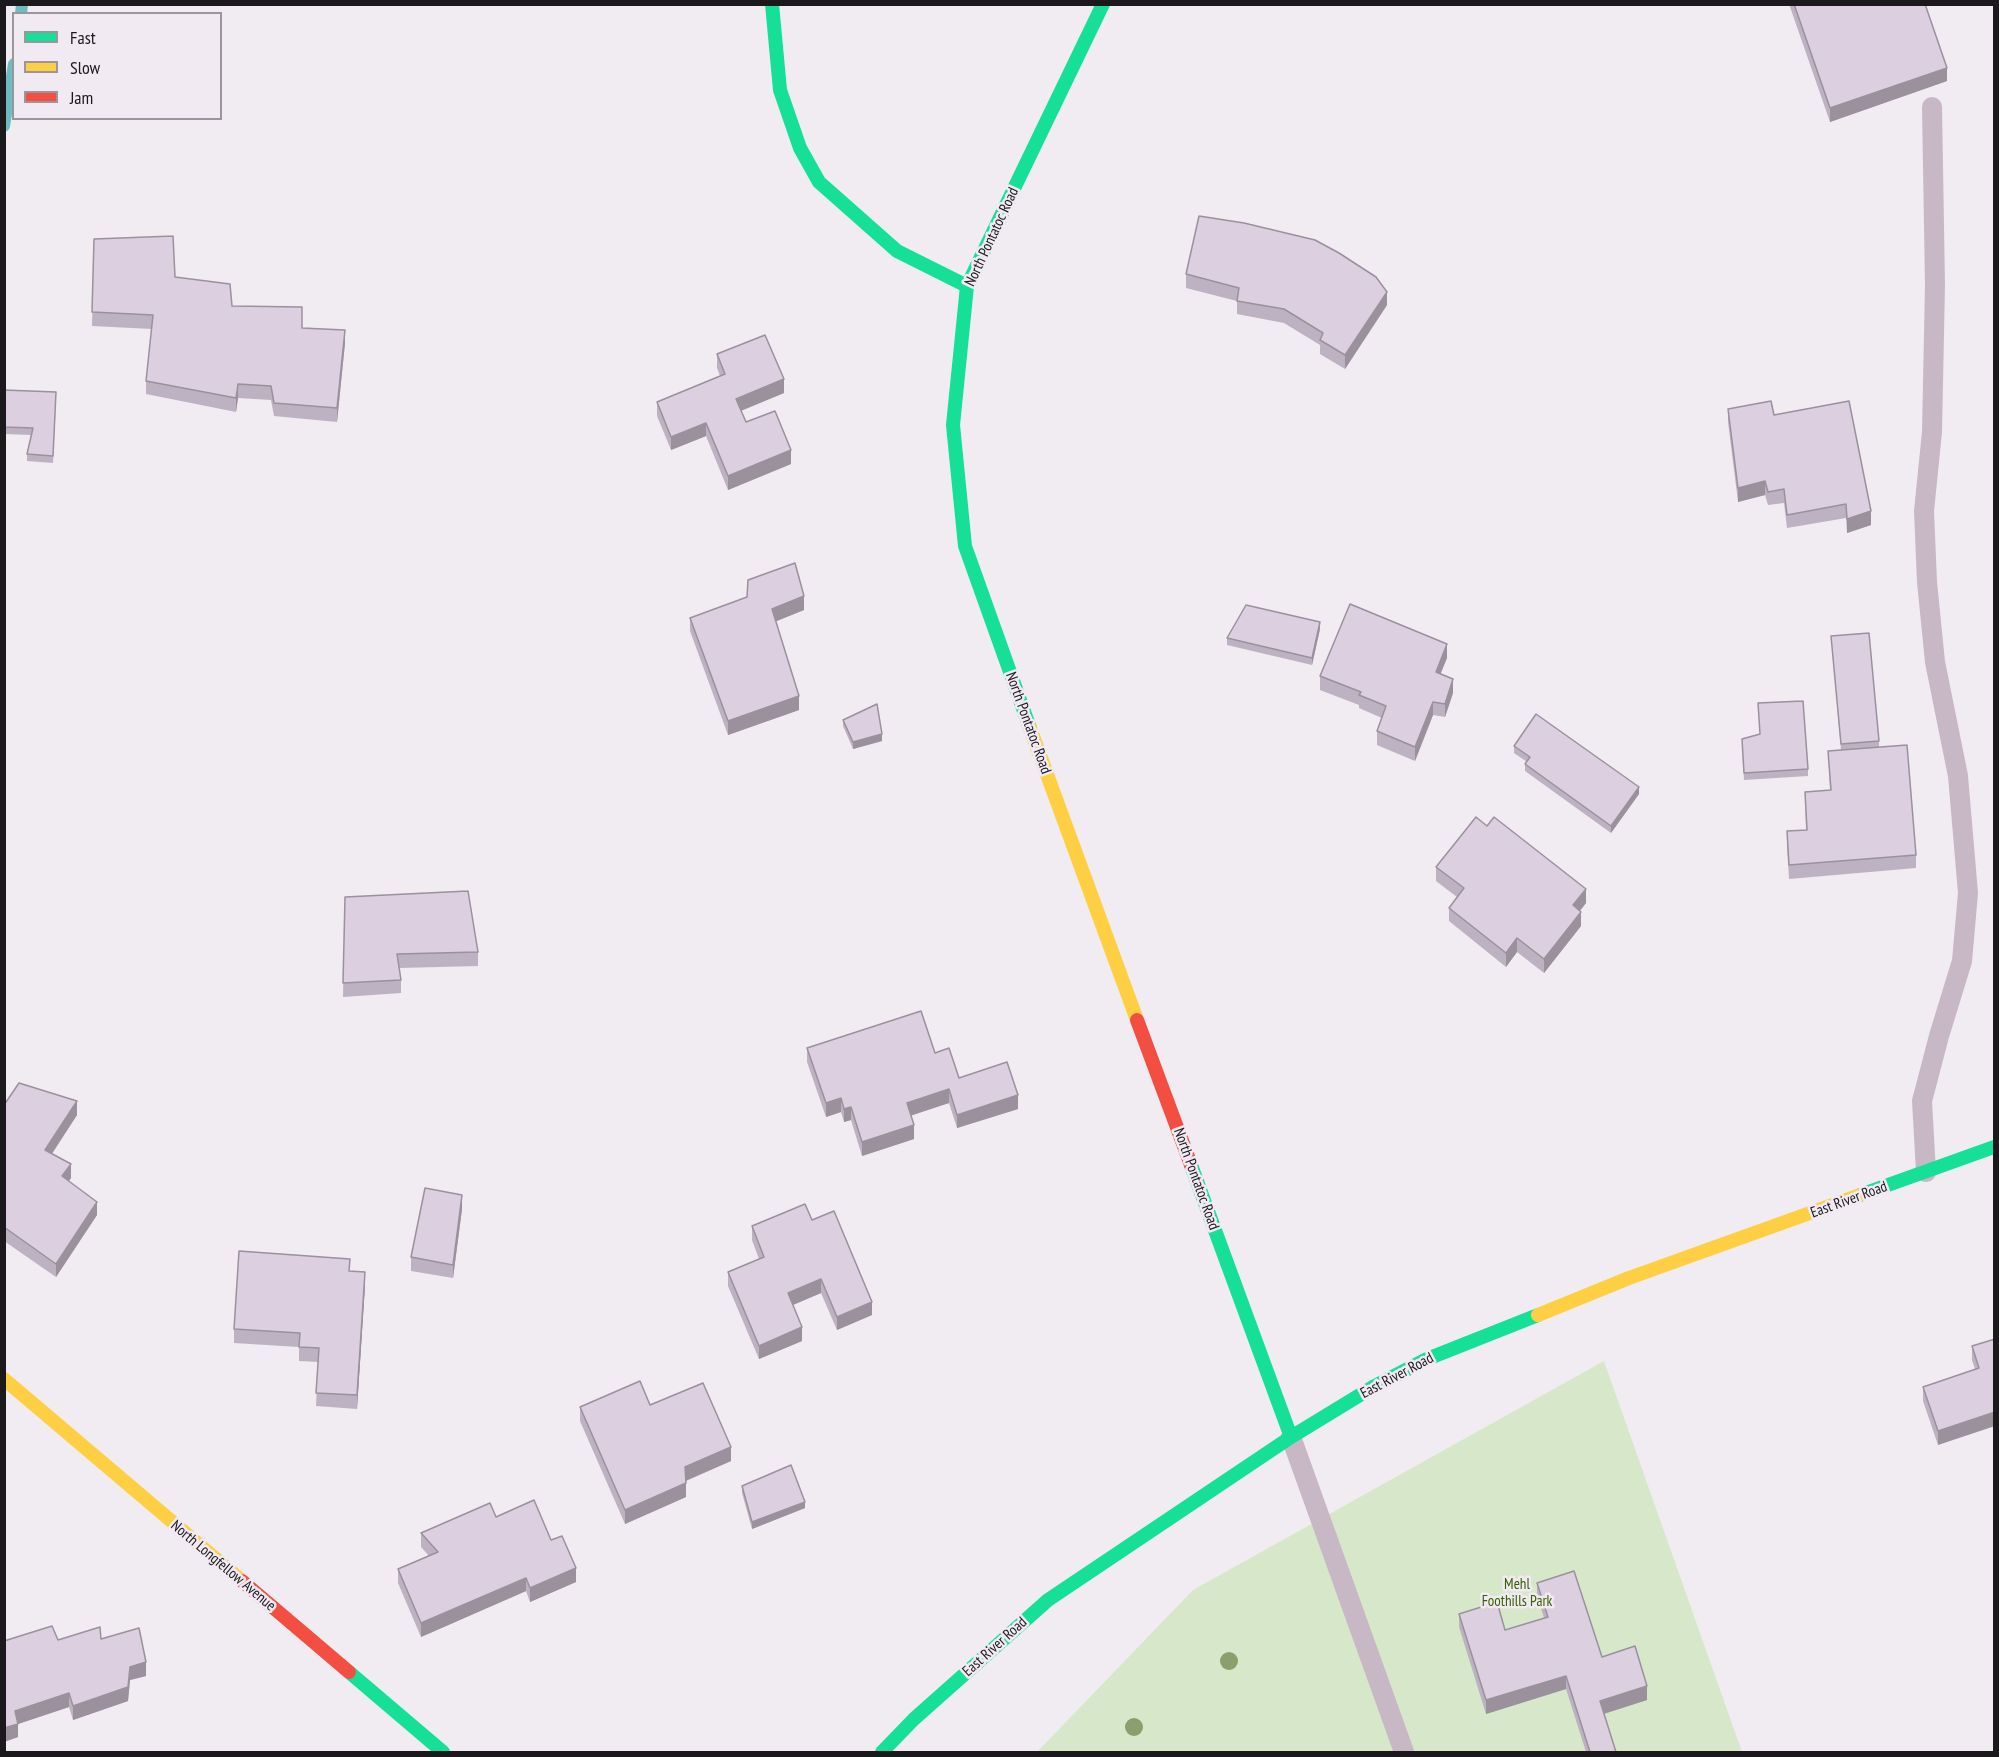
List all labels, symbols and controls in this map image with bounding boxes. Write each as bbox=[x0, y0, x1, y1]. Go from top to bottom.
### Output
legend bbox=[12, 12, 222, 120]
text: Fast bbox=[70, 26, 96, 49]
text: Slow bbox=[70, 56, 100, 79]
text: Jam bbox=[70, 86, 93, 109]
street label: North Pontatoc Road bbox=[961, 185, 1023, 289]
street label: North Pontatoc Road bbox=[1001, 670, 1055, 776]
street label: North Pontatoc Road bbox=[1169, 1126, 1223, 1232]
street label: East River Road bbox=[1808, 1178, 1890, 1222]
street label: East River Road bbox=[1357, 1349, 1437, 1403]
street label: North Longfellow Avenue bbox=[167, 1517, 279, 1615]
park label: Mehl Foothills Park bbox=[1482, 1576, 1552, 1611]
street label: East River Road bbox=[959, 1613, 1031, 1681]

